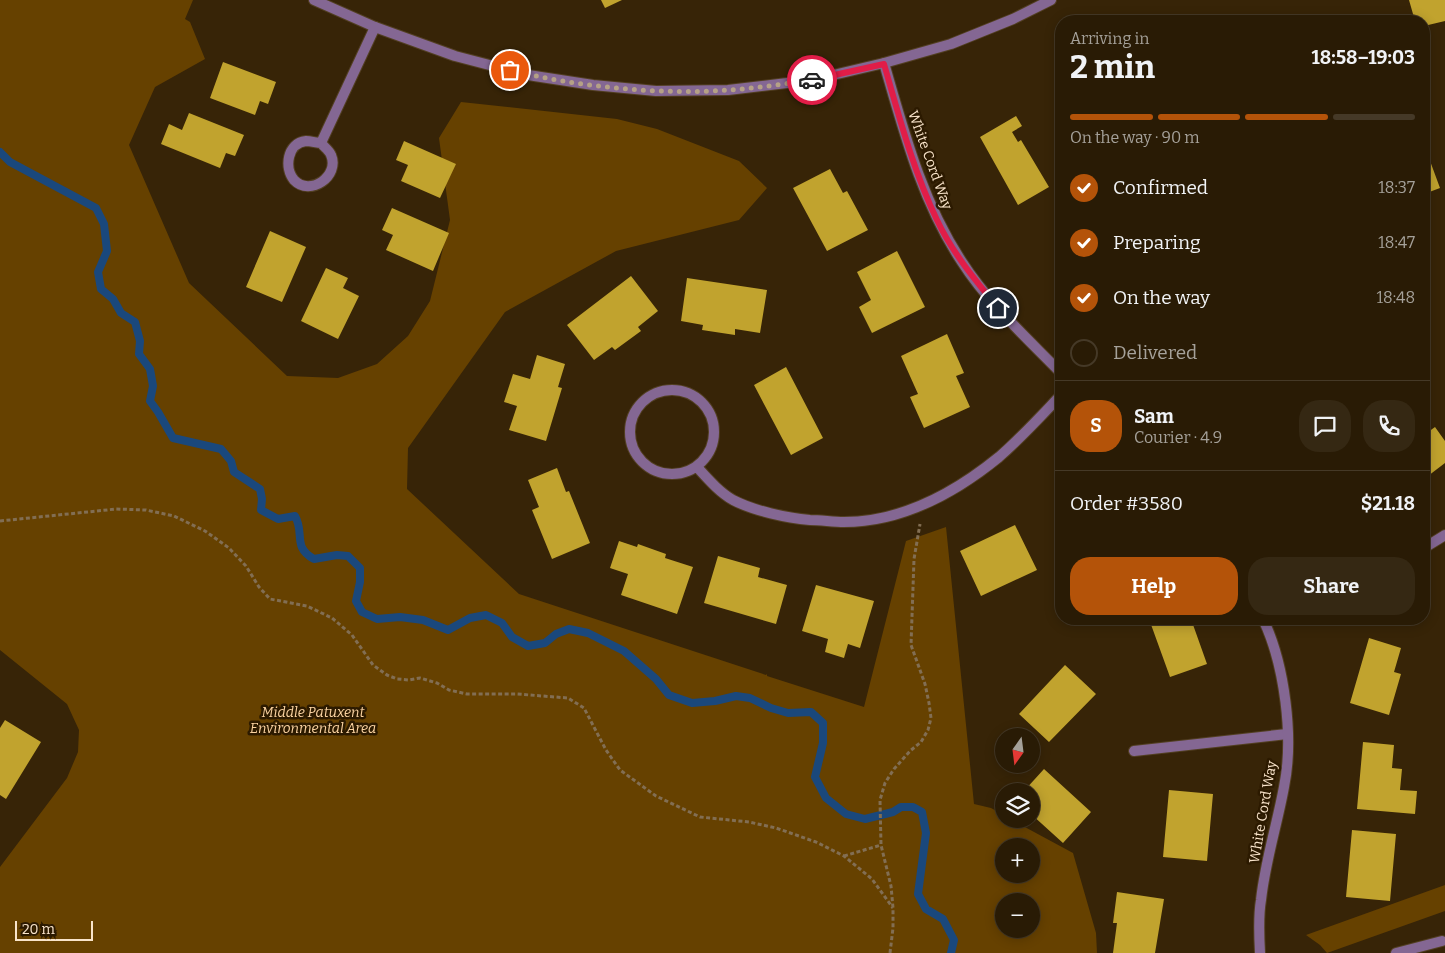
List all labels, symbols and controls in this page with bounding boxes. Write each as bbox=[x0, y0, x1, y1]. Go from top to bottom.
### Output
text: Arriving in bbox=[1070, 29, 1149, 48]
text: 18:58–19:03 bbox=[1312, 46, 1415, 69]
text: 2 min bbox=[1070, 48, 1155, 86]
pin bbox=[489, 49, 531, 91]
courier bbox=[787, 55, 837, 105]
icon: bag bbox=[496, 56, 524, 84]
icon: car bbox=[798, 66, 826, 94]
street label: White Cord Way bbox=[904, 108, 956, 212]
text: On the way · 90 m bbox=[1070, 128, 1200, 147]
icon: check bbox=[1070, 174, 1098, 202]
text: Confirmed bbox=[1113, 176, 1208, 199]
text: 18:37 bbox=[1378, 178, 1415, 197]
icon: check bbox=[1070, 229, 1098, 257]
text: Preparing bbox=[1113, 231, 1201, 254]
text: 18:47 bbox=[1378, 233, 1415, 252]
icon: check bbox=[1070, 284, 1098, 312]
text: On the way bbox=[1113, 286, 1210, 309]
pin bbox=[977, 287, 1019, 329]
text: 18:48 bbox=[1377, 288, 1415, 307]
icon: home bbox=[984, 294, 1012, 322]
text: Delivered bbox=[1113, 341, 1197, 364]
button: chat bbox=[1299, 400, 1351, 452]
button: phone bbox=[1363, 400, 1415, 452]
text: Sam bbox=[1134, 405, 1174, 428]
text: S bbox=[1090, 414, 1102, 437]
text: Courier · 4.9 bbox=[1134, 428, 1222, 447]
text: Order #3580 bbox=[1070, 492, 1183, 515]
text: $21.18 bbox=[1361, 492, 1415, 515]
button: Help bbox=[1070, 557, 1238, 615]
button: Share bbox=[1248, 557, 1415, 615]
park label: Middle Patuxent Environmental Area bbox=[250, 704, 376, 737]
north arrow bbox=[995, 728, 1040, 772]
map controls bbox=[995, 728, 1040, 938]
street label: White Cord Way bbox=[1246, 759, 1280, 865]
button: layers bbox=[995, 783, 1040, 828]
button: + bbox=[995, 838, 1040, 883]
button: − bbox=[995, 893, 1040, 938]
scale bar bbox=[15, 918, 92, 941]
text: 20 m bbox=[22, 921, 55, 938]

